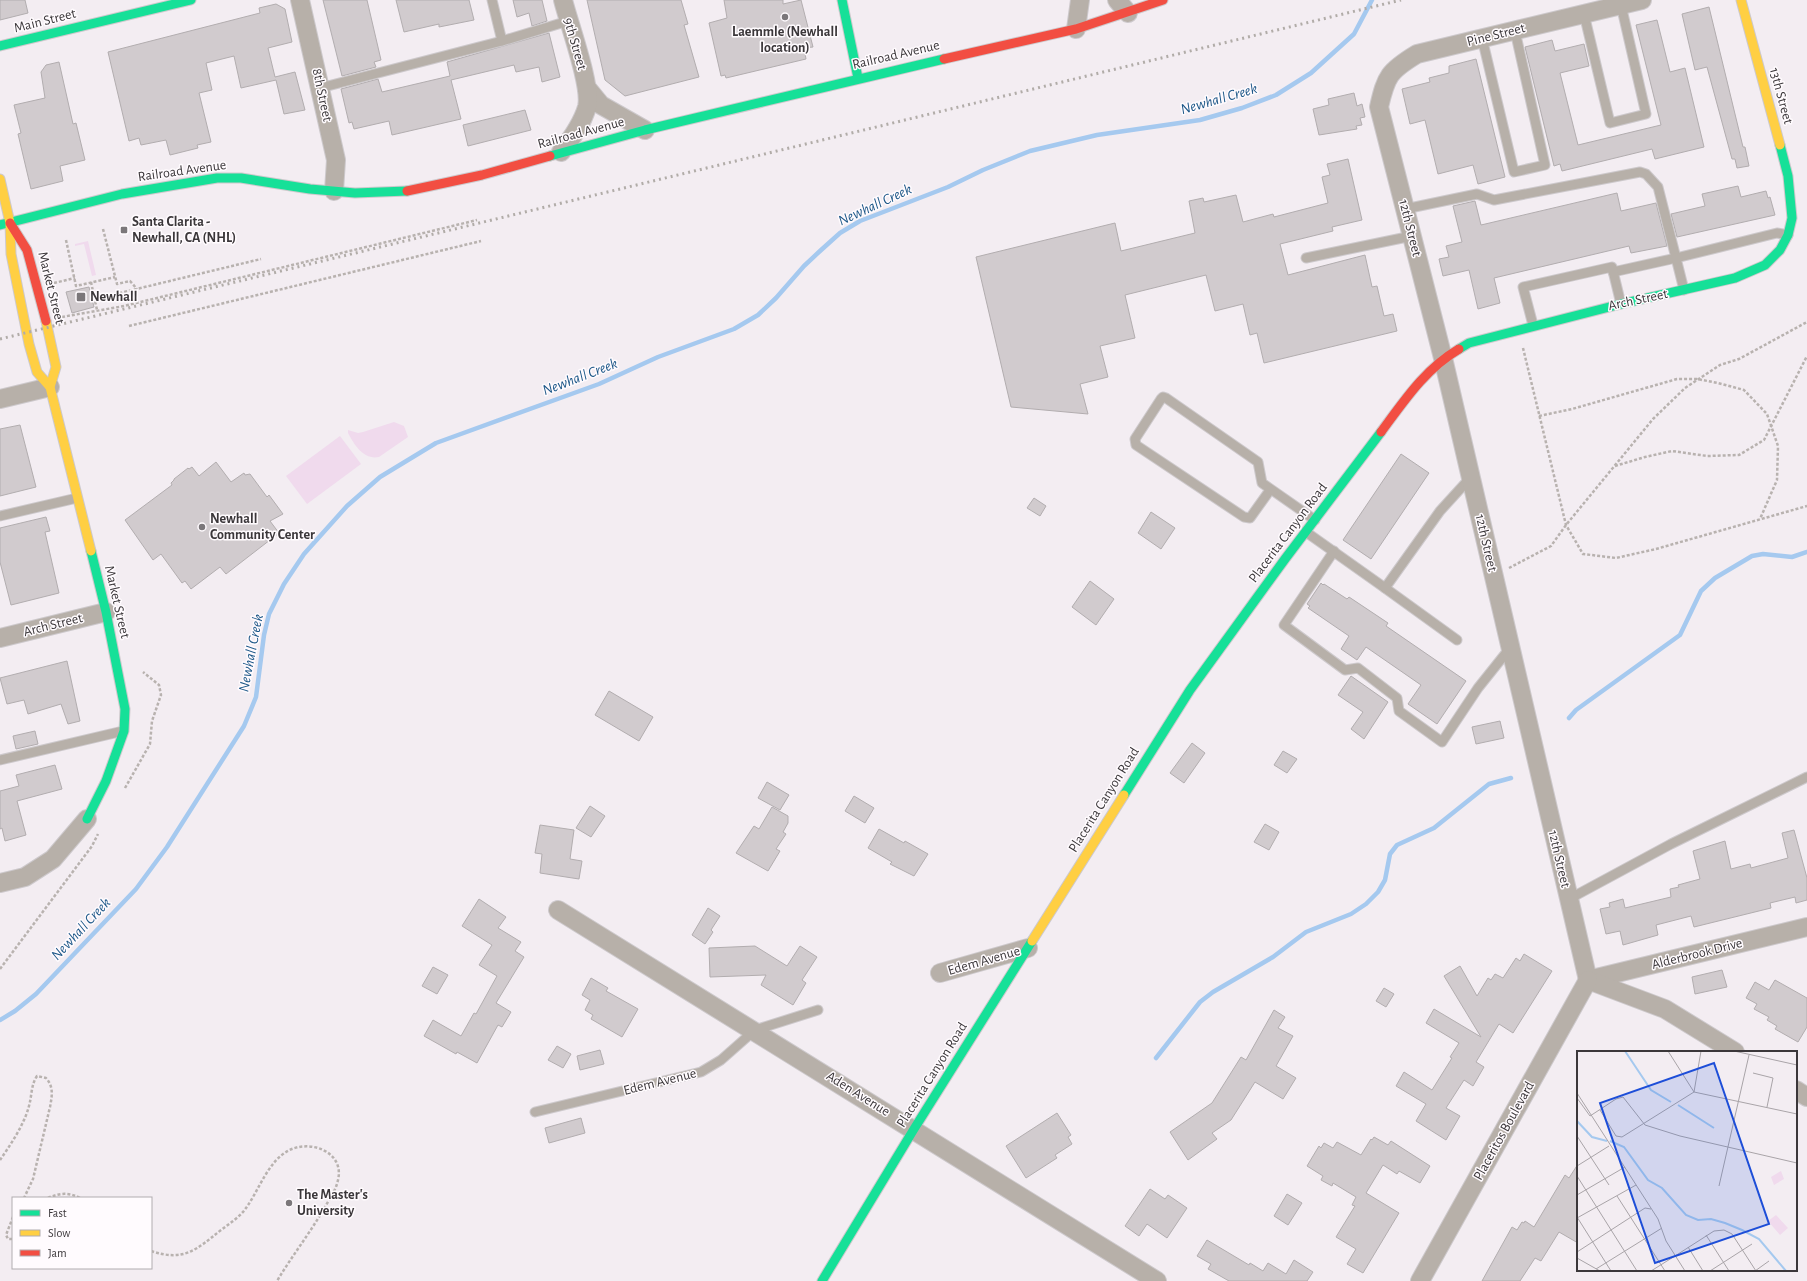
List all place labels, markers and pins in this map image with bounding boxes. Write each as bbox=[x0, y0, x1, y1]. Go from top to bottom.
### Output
marker: Laemmle (Newhall location) bbox=[780, 12, 790, 22]
place label: Laemmle (Newhall location) bbox=[732, 25, 838, 55]
place label: Santa Clarita - Newhall, CA (NHL) bbox=[132, 215, 236, 245]
marker: Santa Clarita - Newhall, CA (NHL) bbox=[119, 225, 129, 235]
place label: Newhall bbox=[90, 290, 137, 304]
marker: Newhall bbox=[75, 291, 87, 303]
place label: Newhall Community Center bbox=[210, 512, 315, 542]
marker: Newhall Community Center bbox=[197, 522, 207, 532]
place label: The Master's University bbox=[297, 1188, 368, 1218]
marker: The Master's University bbox=[284, 1198, 294, 1208]

